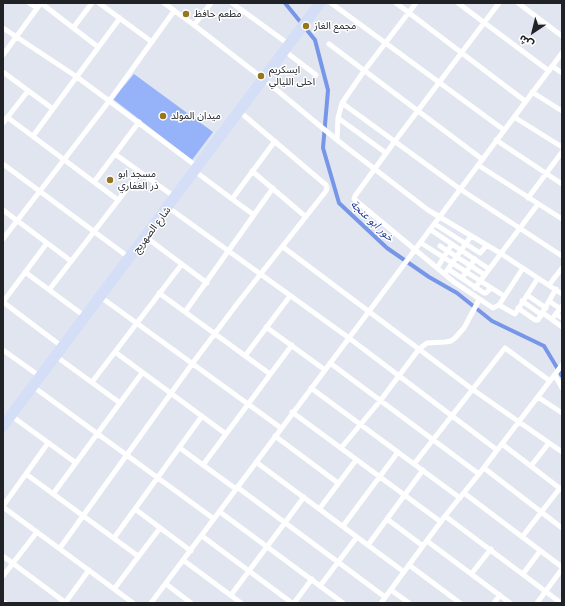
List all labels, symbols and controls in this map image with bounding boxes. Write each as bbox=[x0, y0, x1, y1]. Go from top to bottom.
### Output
place label: مطعم حافظ bbox=[194, 8, 242, 20]
marker: مطعم حافظ bbox=[181, 9, 191, 19]
north arrow bbox=[513, 12, 553, 52]
place label: مجمع الغاز bbox=[314, 20, 356, 32]
marker: مجمع الغاز bbox=[301, 21, 311, 31]
text: ش bbox=[516, 32, 536, 52]
place label: ايسكريم احلى الليالي bbox=[269, 64, 315, 88]
marker: ايسكريم احلى الليالي bbox=[256, 71, 266, 81]
place label: ميدان المولد bbox=[171, 110, 221, 122]
marker: ميدان المولد bbox=[158, 111, 168, 121]
place label: مسجد ابو ذر الغفاري bbox=[118, 168, 159, 192]
marker: مسجد ابو ذر الغفاري bbox=[105, 175, 115, 185]
water label: خور ابو عنجة bbox=[348, 198, 396, 244]
street label: شارع الصهريج bbox=[131, 204, 173, 256]

